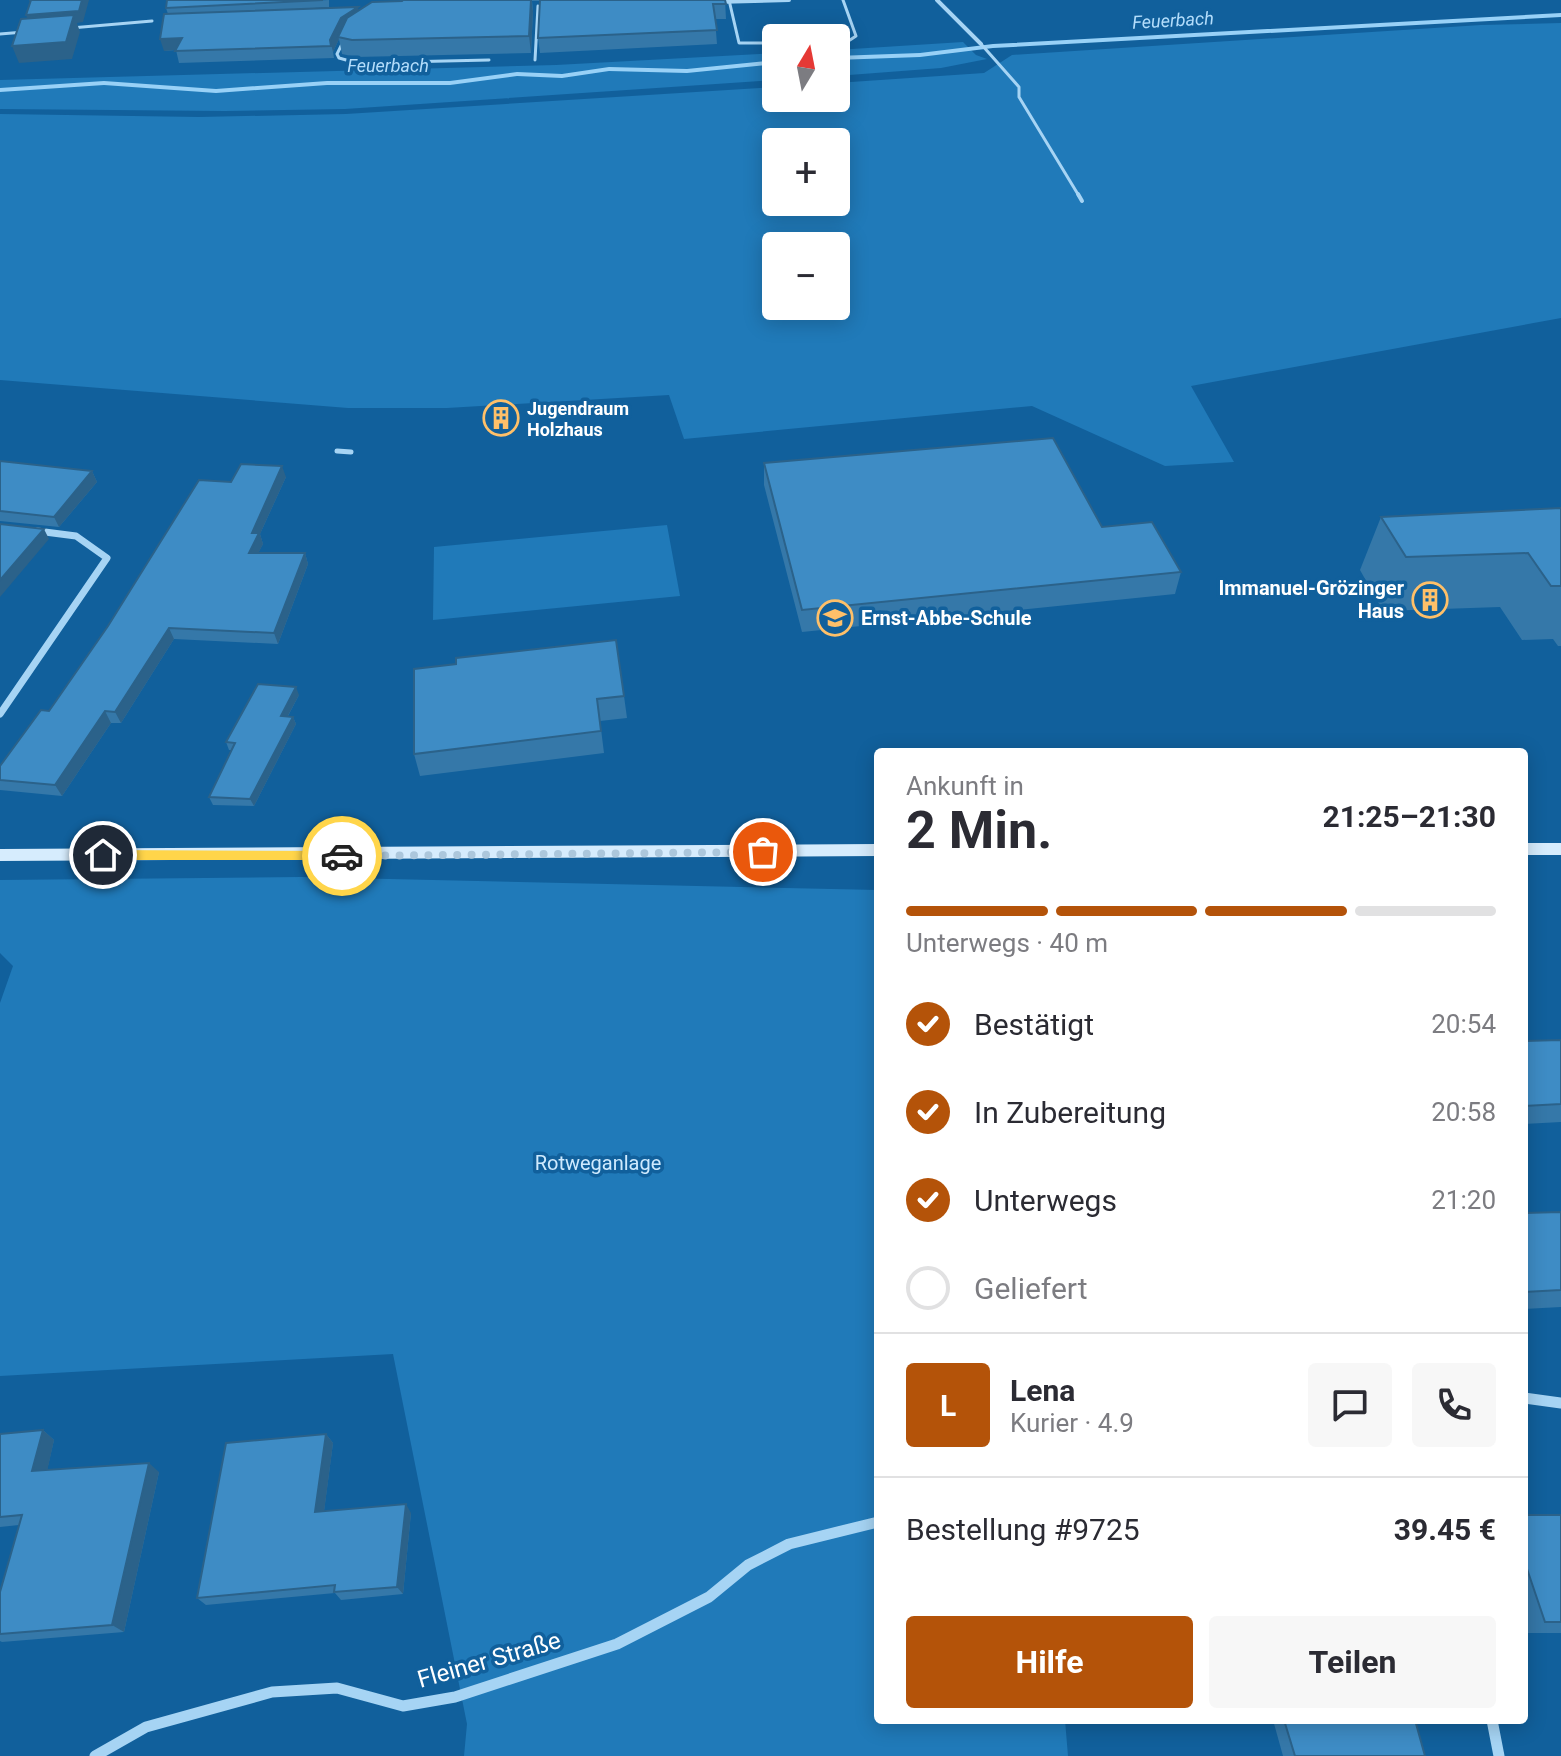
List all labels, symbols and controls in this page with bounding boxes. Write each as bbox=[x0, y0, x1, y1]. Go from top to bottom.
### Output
water label: Feuerbach bbox=[1132, 7, 1214, 33]
north arrow bbox=[762, 24, 850, 112]
map controls bbox=[762, 24, 850, 320]
water label: Feuerbach bbox=[347, 55, 429, 76]
button: + bbox=[762, 128, 850, 216]
button: − bbox=[762, 232, 850, 320]
place label: Jugendraum Holzhaus bbox=[527, 398, 629, 440]
building icon: Jugendraum Holzhaus bbox=[482, 399, 520, 437]
place label: Immanuel-Grözinger Haus bbox=[1218, 576, 1405, 623]
building icon: Immanuel-Grözinger Haus bbox=[1411, 581, 1449, 619]
school or university icon: Ernst-Abbe-Schule bbox=[816, 599, 854, 637]
place label: Ernst-Abbe-Schule bbox=[861, 606, 1032, 630]
text: Ankunft in bbox=[906, 771, 1024, 801]
text: 21:25–21:30 bbox=[1322, 799, 1496, 834]
text: 2 Min. bbox=[906, 800, 1052, 861]
courier bbox=[302, 816, 382, 896]
pin bbox=[729, 818, 797, 886]
pin bbox=[69, 821, 137, 889]
icon: bag bbox=[741, 830, 785, 874]
icon: home bbox=[81, 833, 125, 877]
icon: car bbox=[320, 834, 364, 878]
text: Unterwegs · 40 m bbox=[906, 928, 1108, 958]
icon: check bbox=[906, 1002, 950, 1046]
text: Bestätigt bbox=[974, 1007, 1094, 1042]
text: 20:54 bbox=[1431, 1009, 1496, 1039]
icon: check bbox=[906, 1090, 950, 1134]
text: In Zubereitung bbox=[974, 1095, 1166, 1130]
text: 20:58 bbox=[1431, 1097, 1496, 1127]
park label: Rotweganlage bbox=[535, 1151, 661, 1175]
icon: check bbox=[906, 1178, 950, 1222]
text: Unterwegs bbox=[974, 1183, 1117, 1218]
text: 21:20 bbox=[1431, 1185, 1496, 1215]
text: Geliefert bbox=[974, 1271, 1088, 1306]
button: chat bbox=[1308, 1363, 1392, 1447]
button: phone bbox=[1412, 1363, 1496, 1447]
text: Lena bbox=[1010, 1373, 1075, 1408]
text: L bbox=[940, 1388, 956, 1423]
text: Kurier · 4.9 bbox=[1010, 1408, 1134, 1438]
text: Bestellung #9725 bbox=[906, 1512, 1140, 1547]
text: 39.45 € bbox=[1394, 1512, 1496, 1547]
button: Hilfe bbox=[906, 1616, 1193, 1708]
button: Teilen bbox=[1209, 1616, 1496, 1708]
street label: Fleiner Straße bbox=[414, 1626, 564, 1694]

